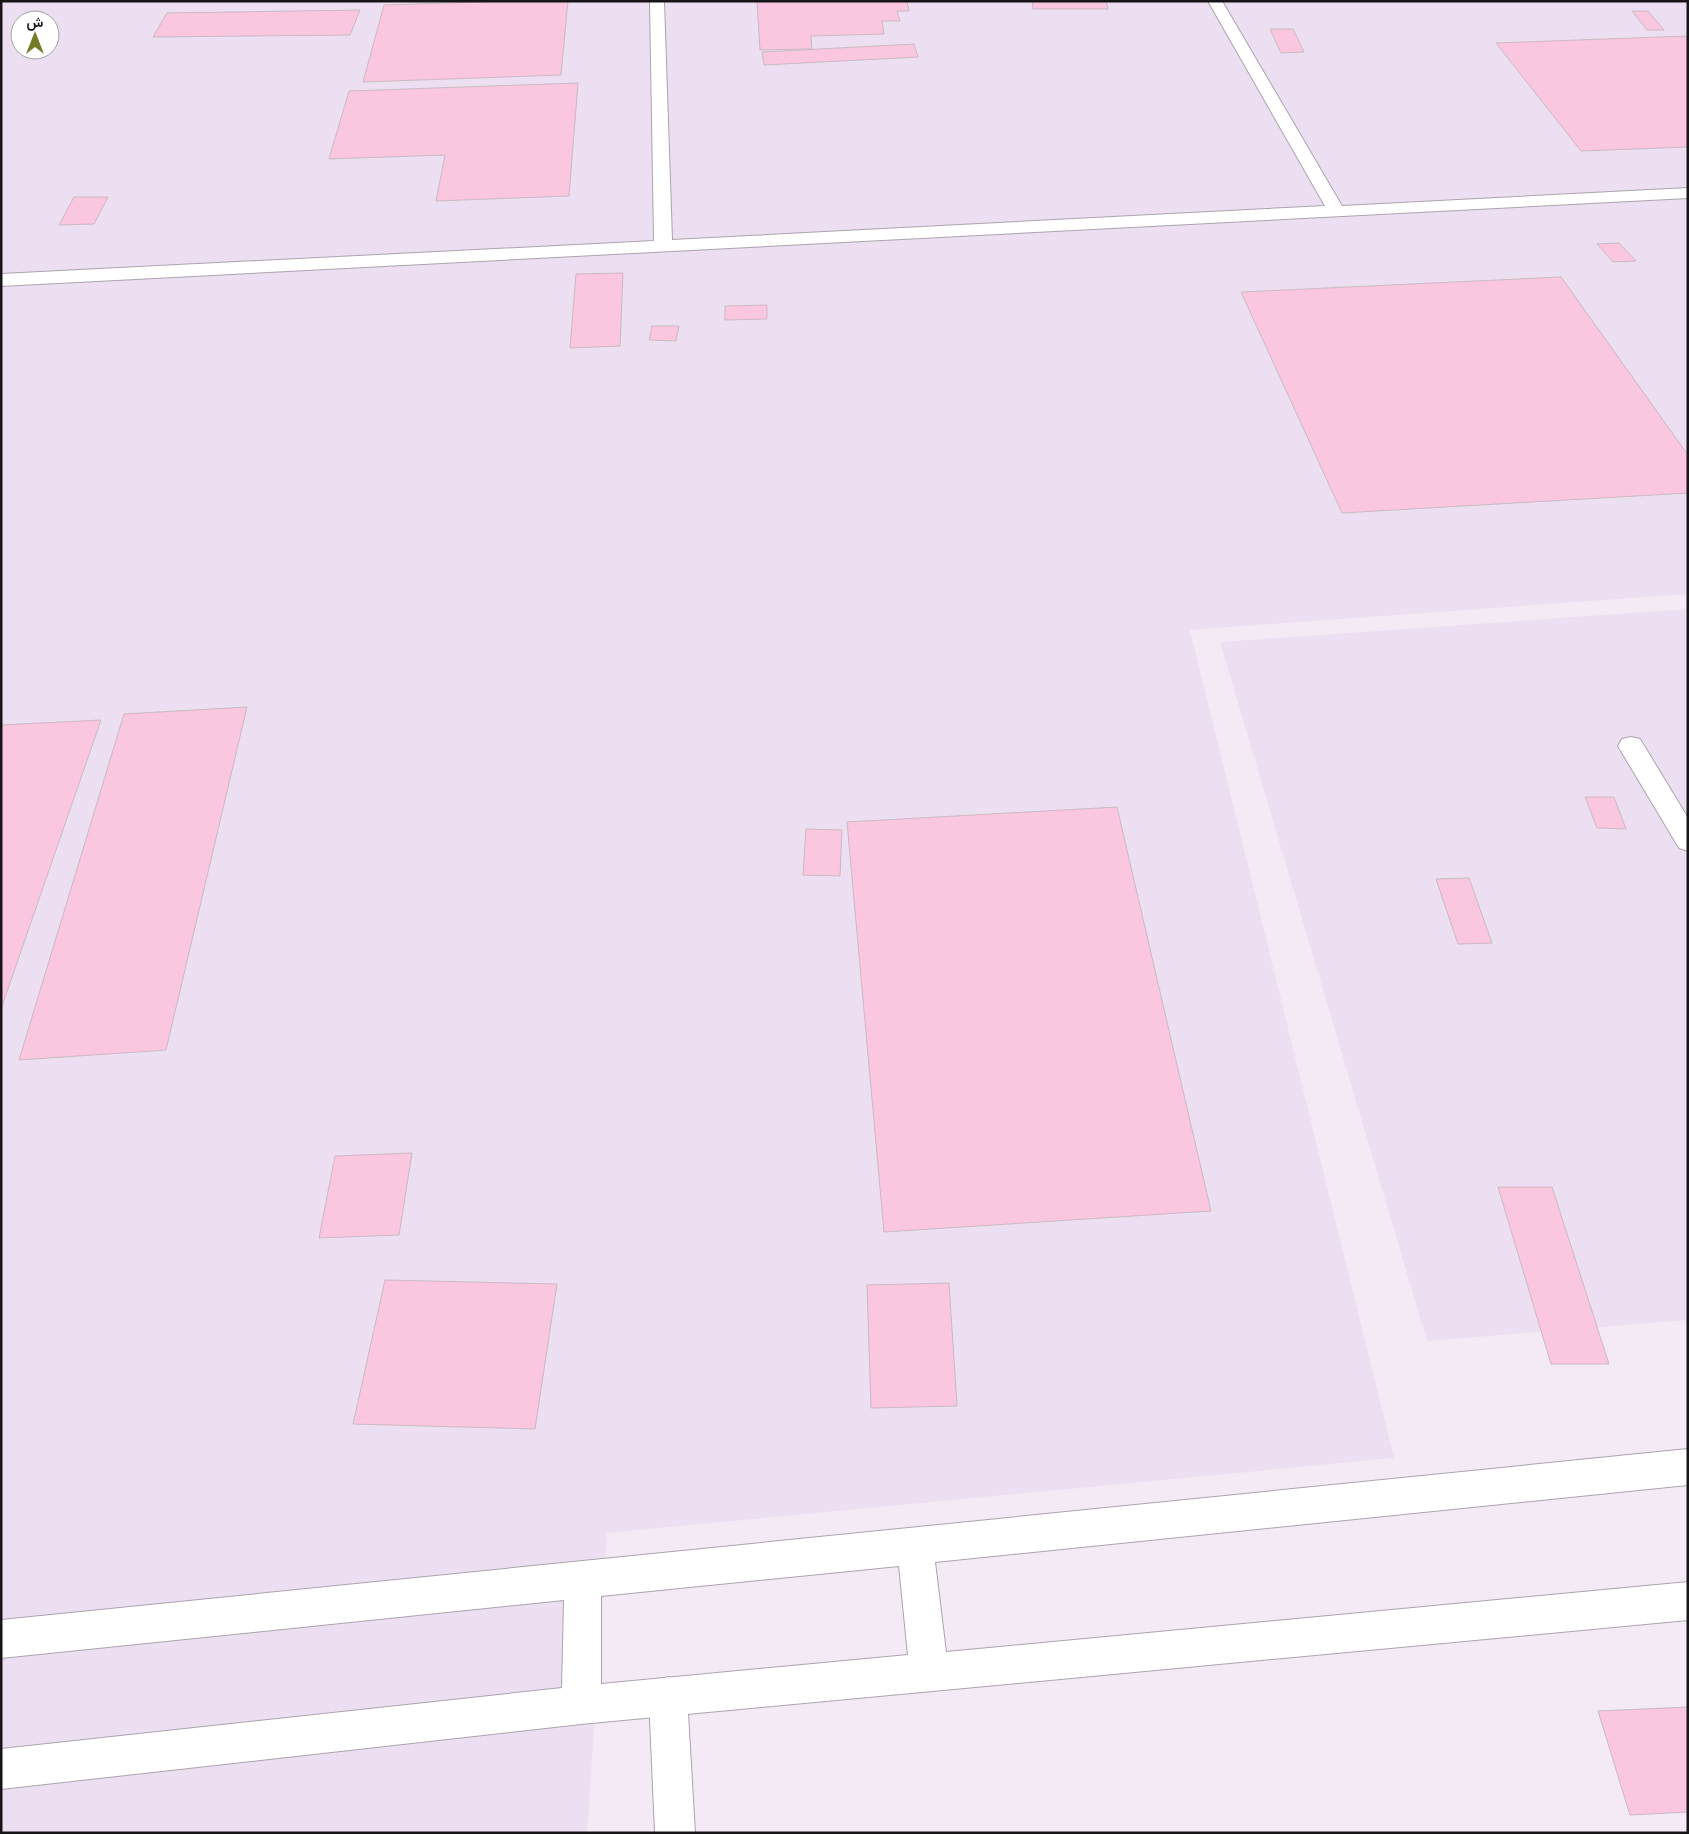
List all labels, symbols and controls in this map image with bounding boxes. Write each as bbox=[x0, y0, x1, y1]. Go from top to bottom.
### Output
north arrow bbox=[10, 10, 60, 60]
text: ش bbox=[27, 13, 44, 33]

